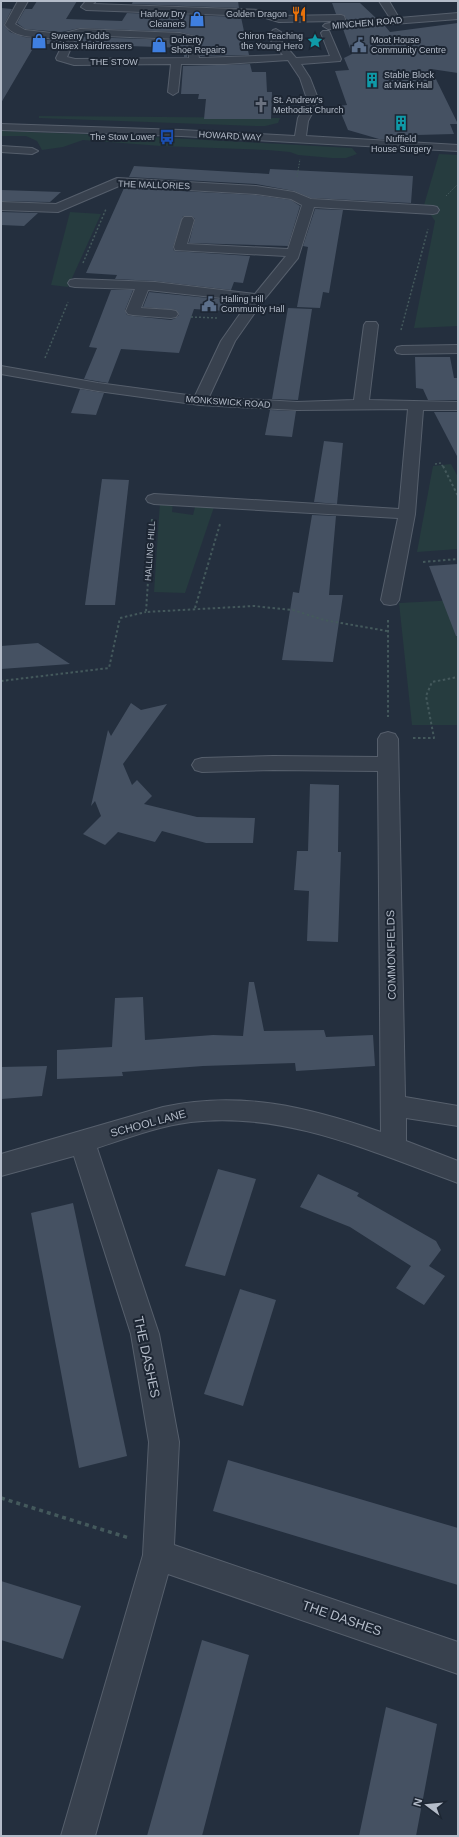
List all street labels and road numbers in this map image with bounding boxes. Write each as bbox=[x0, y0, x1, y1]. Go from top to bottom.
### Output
street label: MINCHEN ROAD bbox=[331, 15, 403, 31]
street label: THE STOW bbox=[90, 57, 138, 67]
street label: HOWARD WAY bbox=[198, 129, 262, 143]
street label: THE MALLORIES bbox=[118, 179, 190, 191]
street label: MONKSWICK ROAD bbox=[185, 394, 271, 410]
street label: HALLING HILL bbox=[143, 521, 157, 581]
street label: COMMONFIELDS bbox=[384, 910, 398, 1000]
street label: SCHOOL LANE bbox=[109, 1107, 187, 1139]
street label: THE DASHES bbox=[131, 1315, 163, 1400]
street label: THE DASHES bbox=[300, 1597, 384, 1639]

